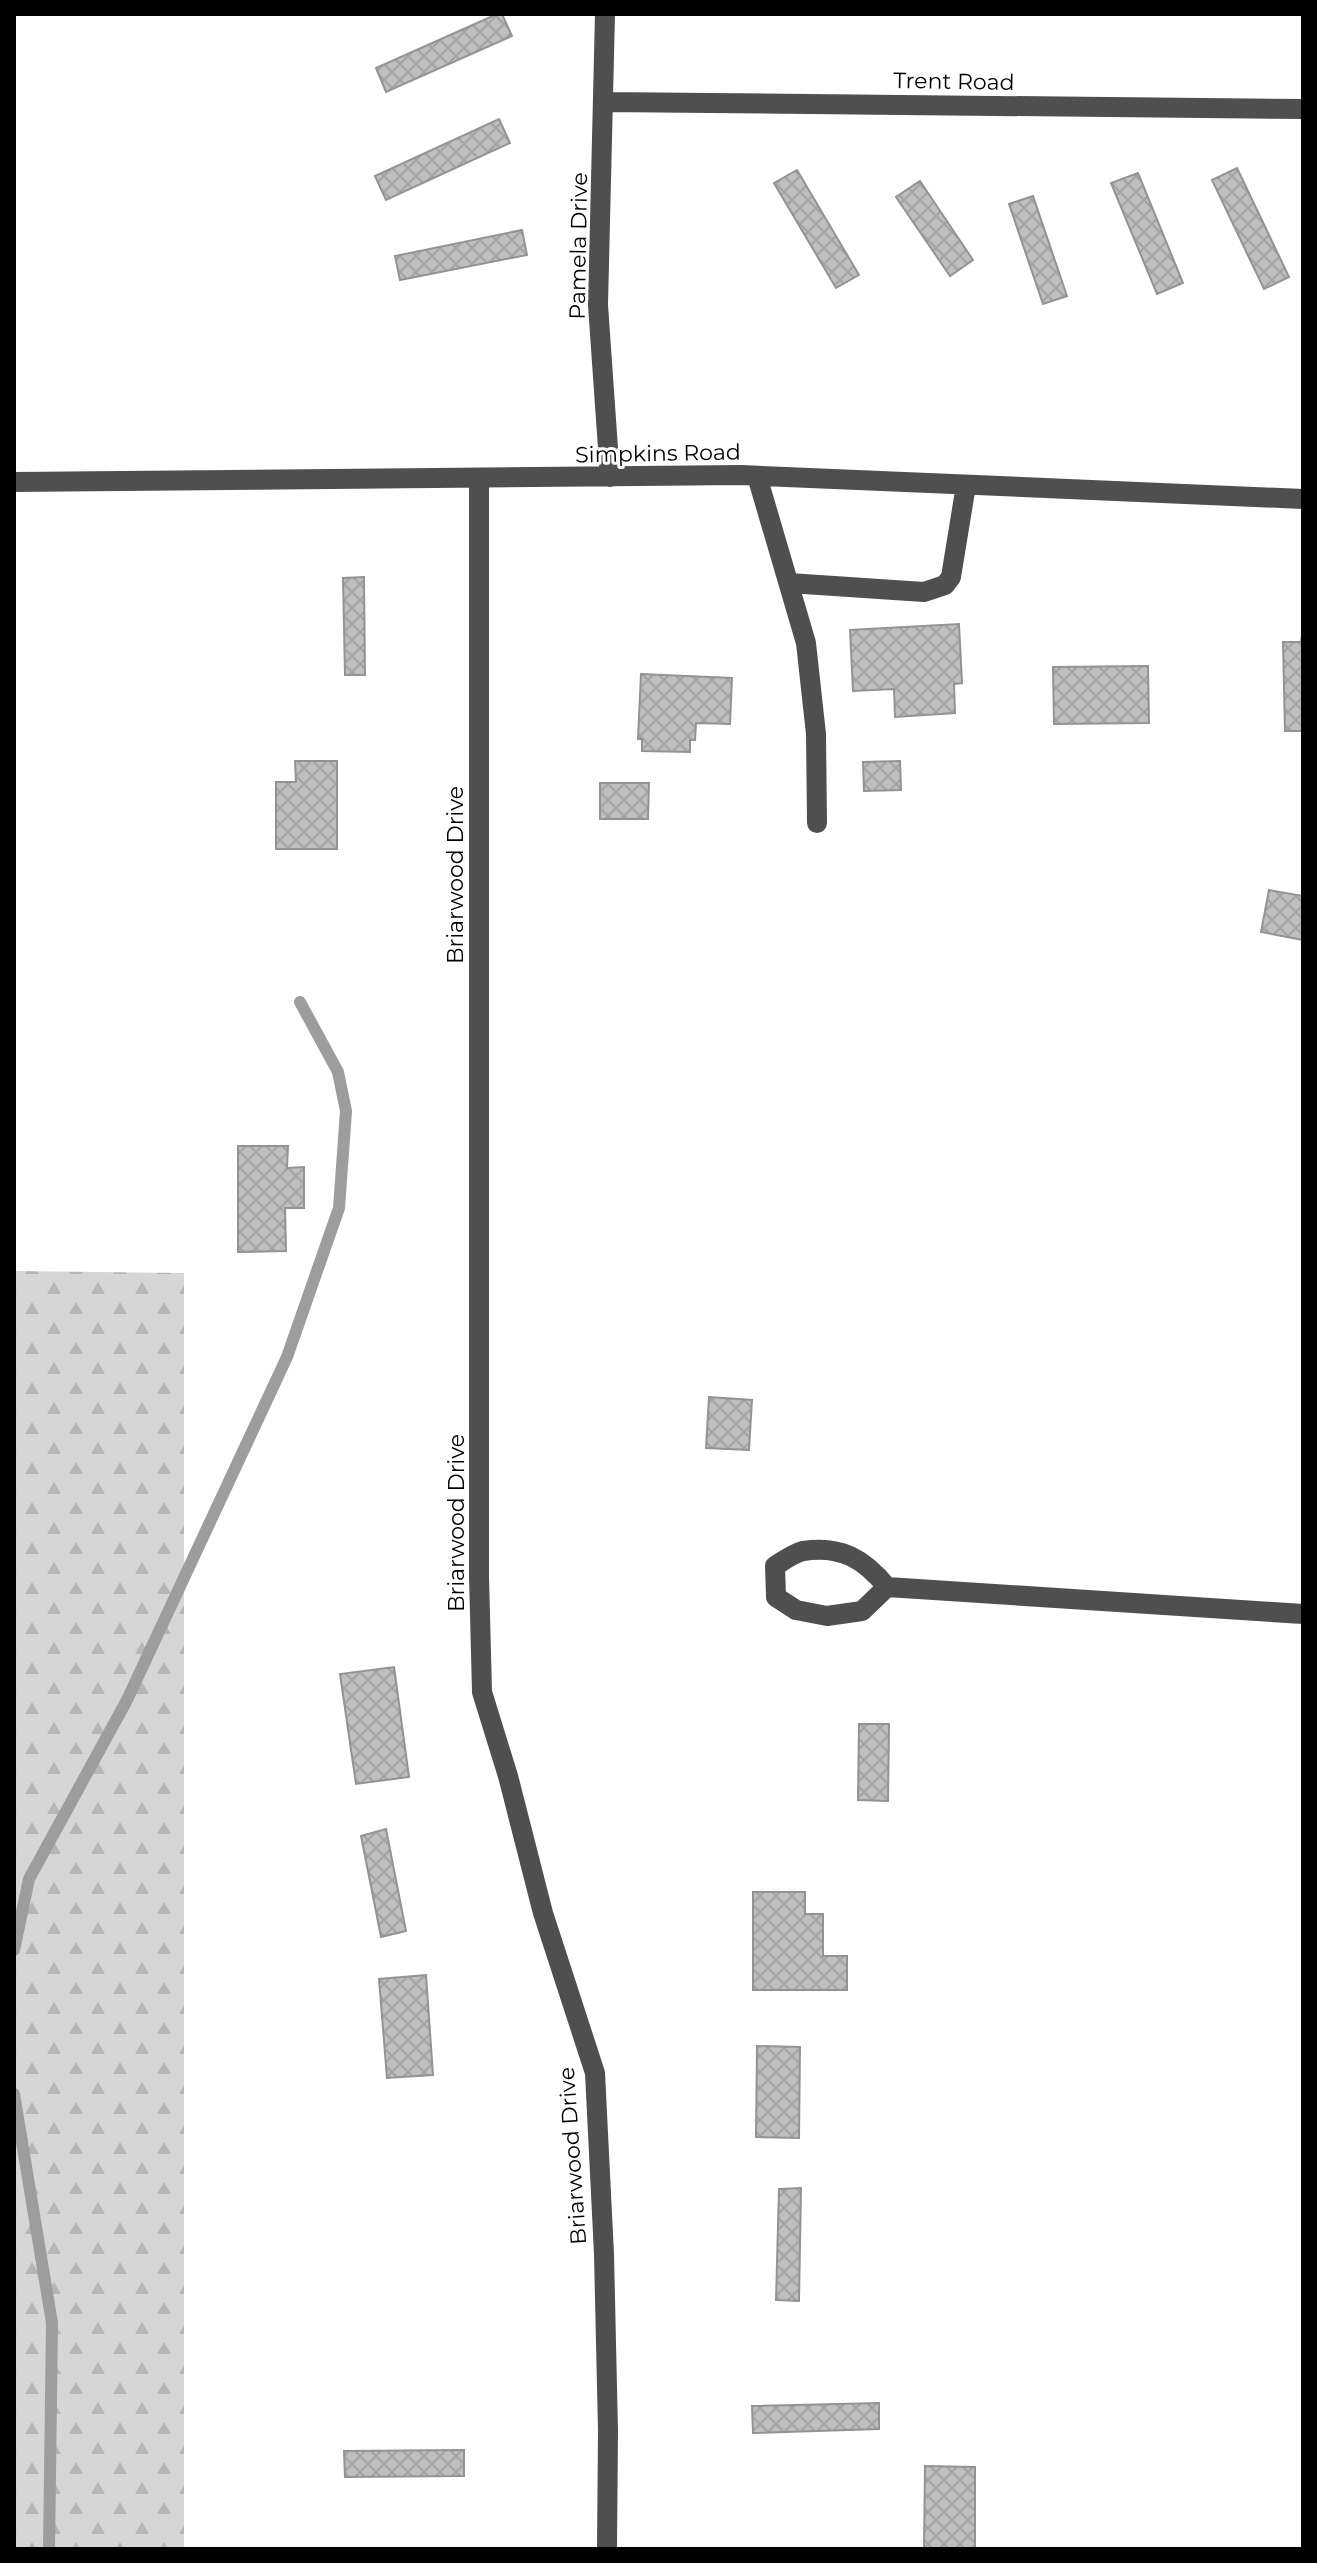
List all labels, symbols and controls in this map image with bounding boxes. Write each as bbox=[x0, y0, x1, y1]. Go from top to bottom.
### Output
street label: Trent Road bbox=[893, 67, 1015, 96]
street label: Pamela Drive bbox=[564, 172, 593, 320]
street label: Simpkins Road bbox=[575, 439, 741, 468]
street label: Briarwood Drive bbox=[442, 786, 469, 964]
street label: Briarwood Drive bbox=[443, 1434, 470, 1612]
street label: Briarwood Drive bbox=[553, 2066, 592, 2246]

